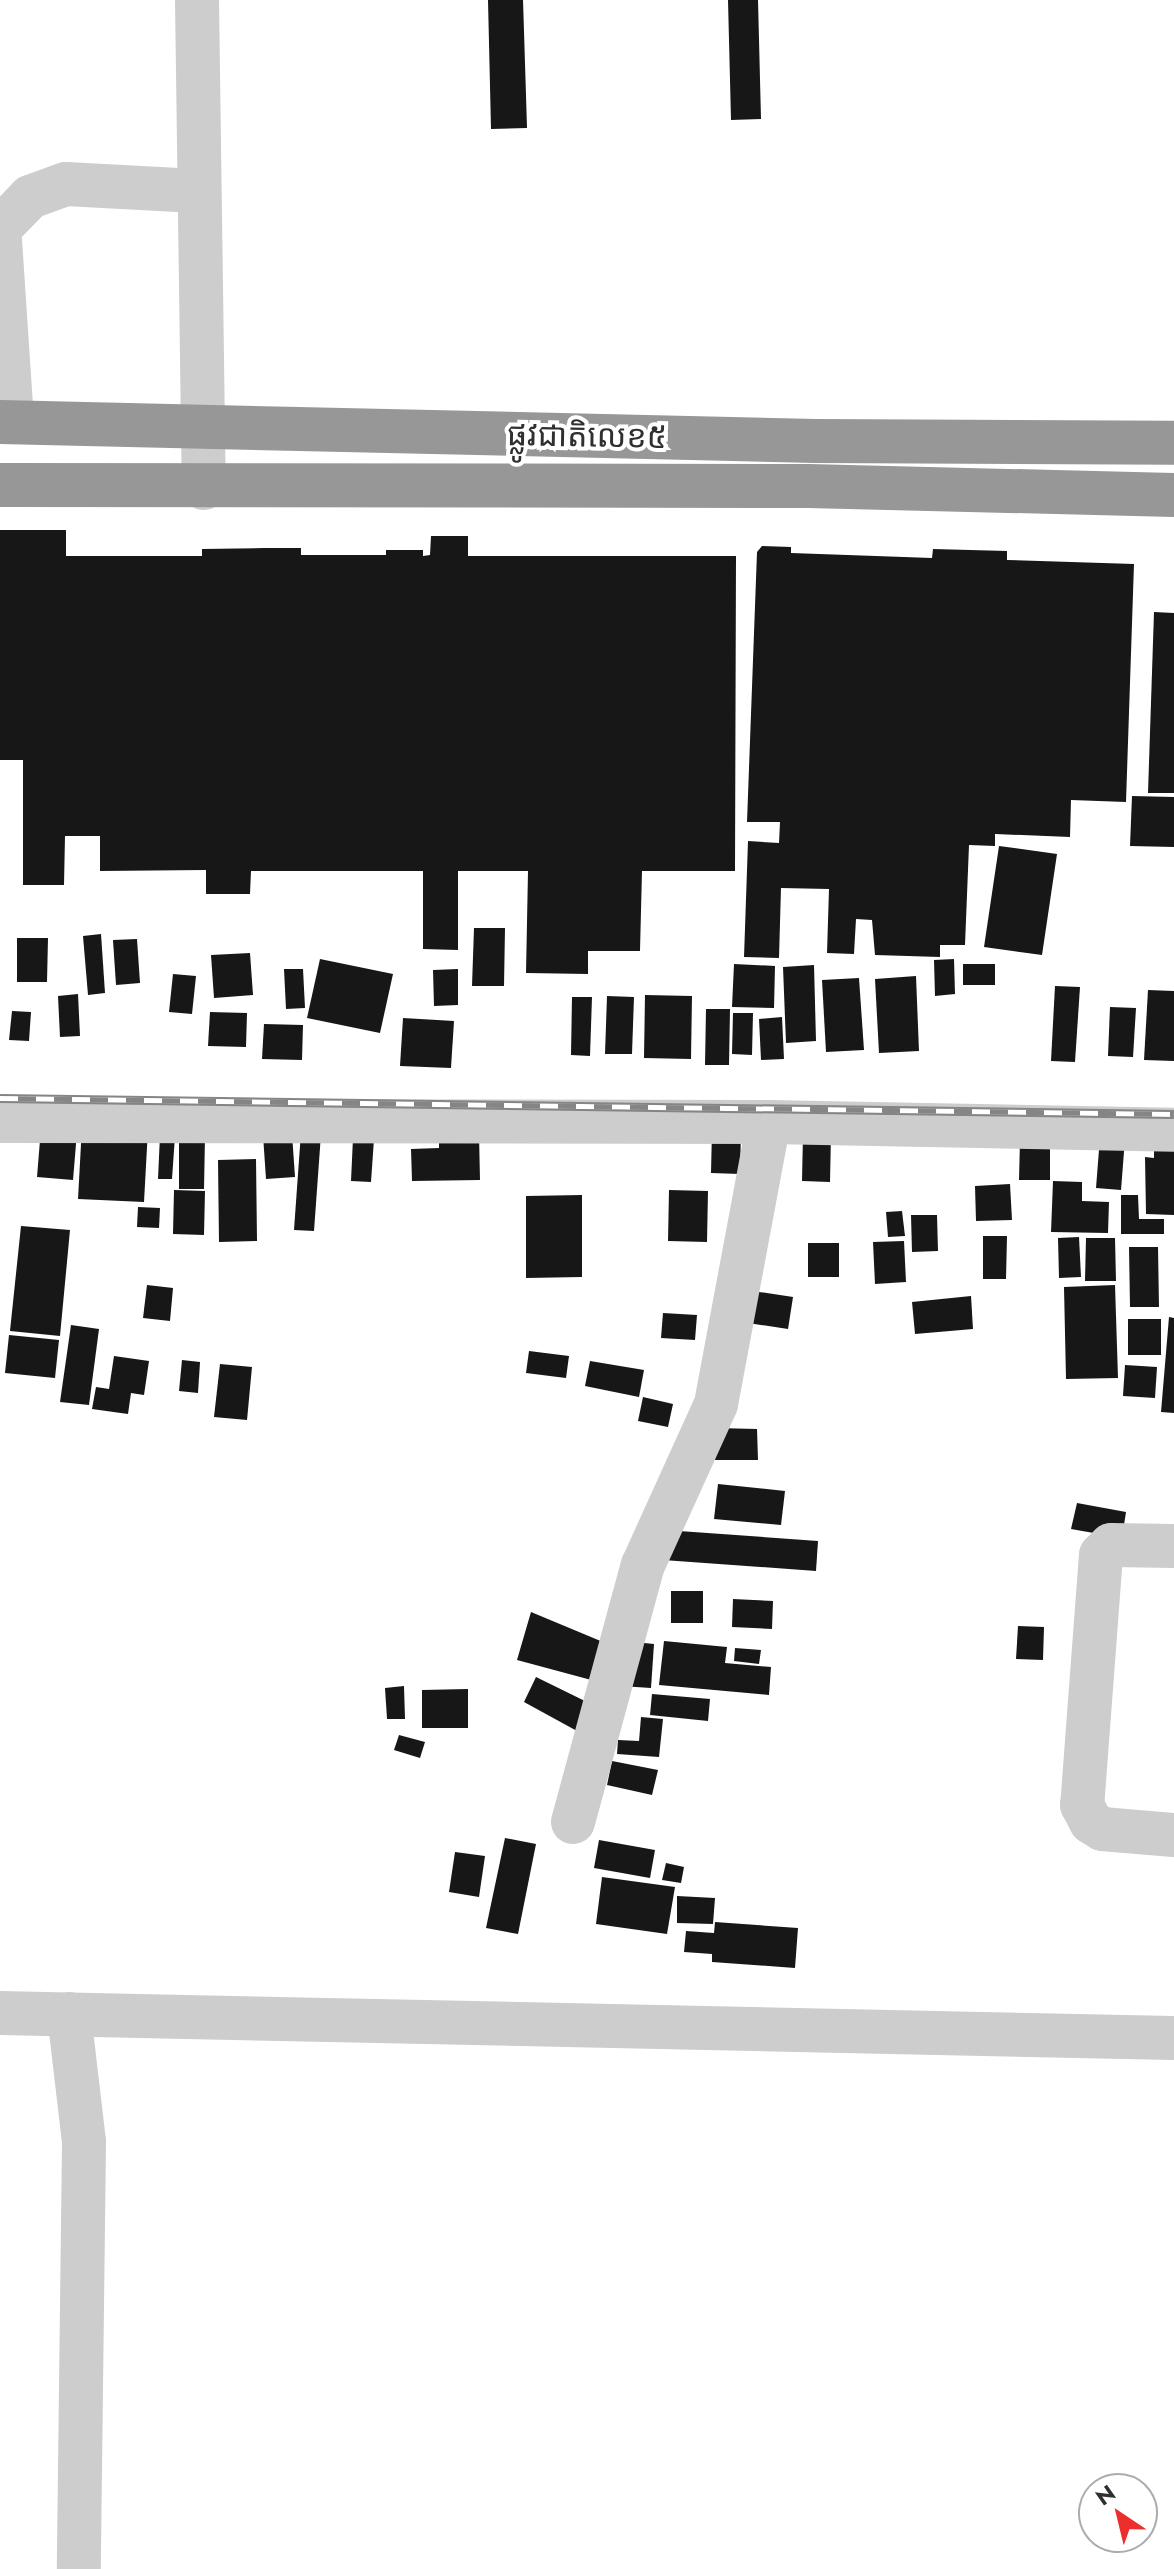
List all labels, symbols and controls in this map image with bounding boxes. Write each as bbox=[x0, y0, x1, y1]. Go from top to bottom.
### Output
street label: ផ្លូវជាតិលេខ៥ bbox=[507, 415, 667, 457]
north arrow bbox=[1078, 2473, 1158, 2553]
text: N bbox=[1089, 2477, 1122, 2513]

